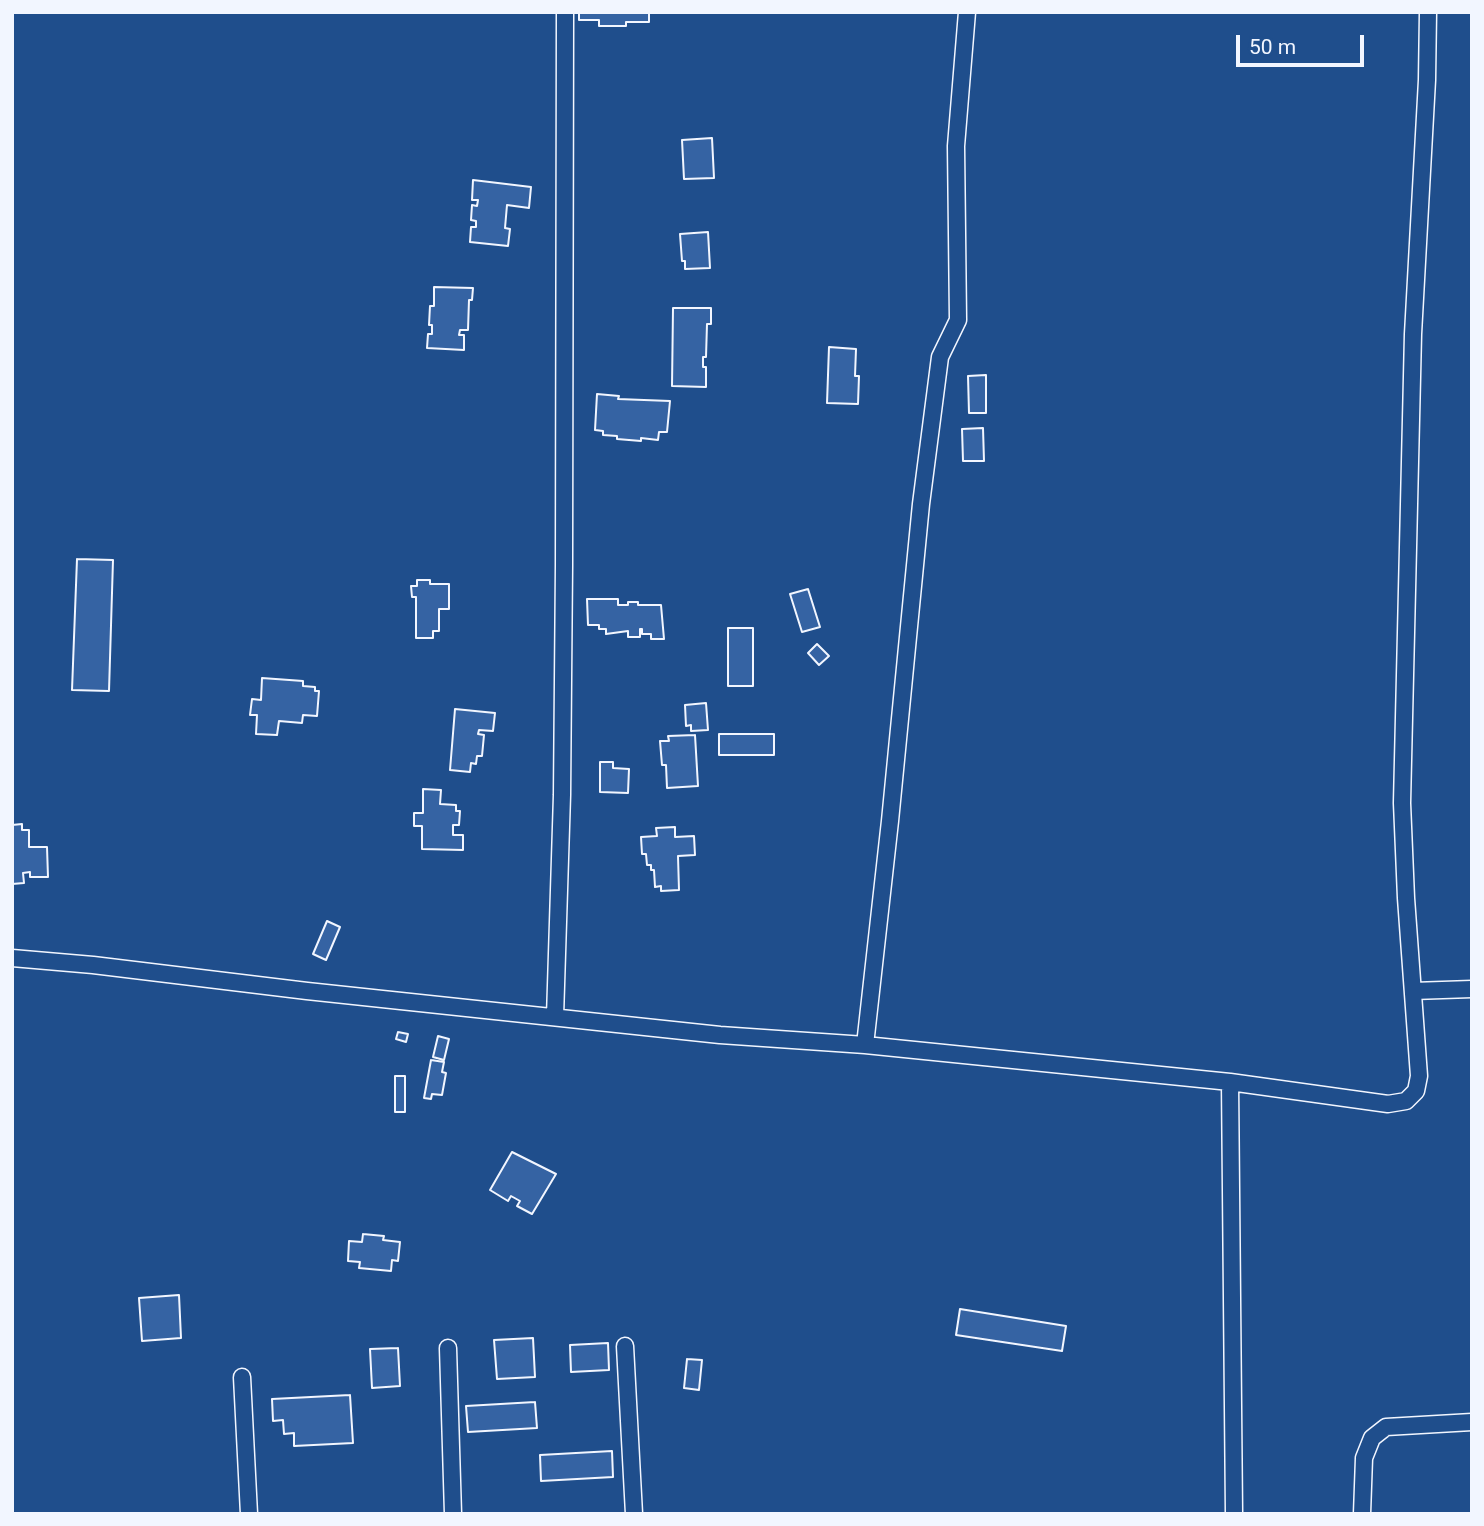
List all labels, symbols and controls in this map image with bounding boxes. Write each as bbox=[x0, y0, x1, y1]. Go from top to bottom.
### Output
scale bar bbox=[1239, 21, 1367, 65]
text: 50 m bbox=[1249, 35, 1296, 59]

